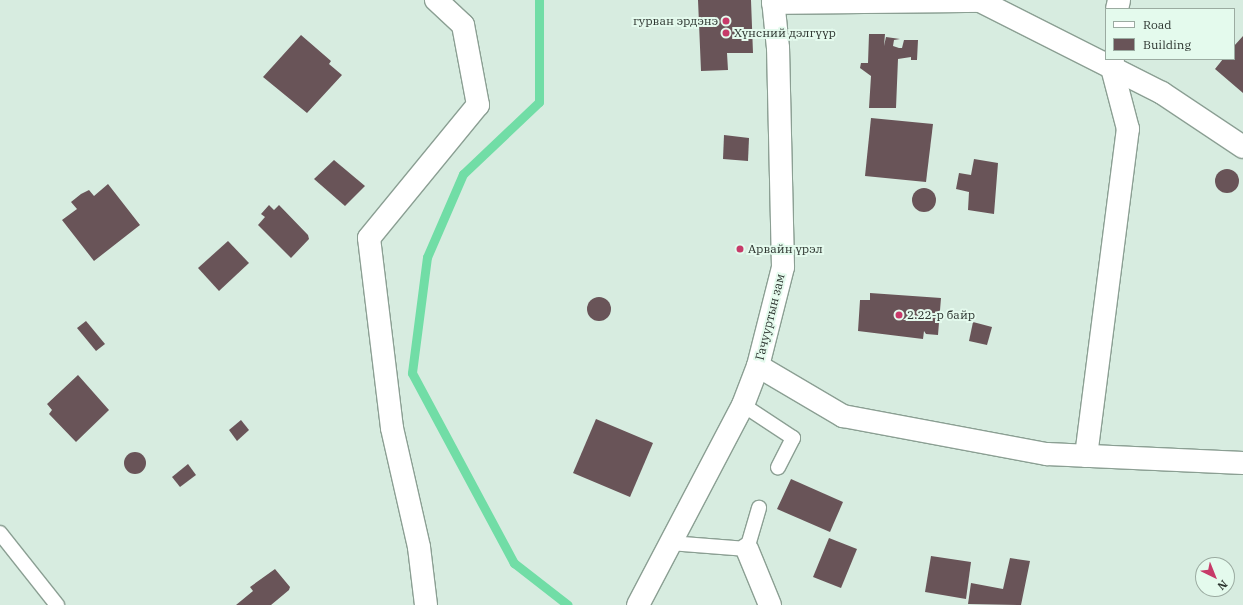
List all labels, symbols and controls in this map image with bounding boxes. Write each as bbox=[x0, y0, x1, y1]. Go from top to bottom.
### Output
legend bbox=[1105, 8, 1235, 60]
place label: гурван эрдэнэ bbox=[633, 14, 718, 28]
marker: гурван эрдэнэ bbox=[721, 16, 731, 26]
text: Road bbox=[1143, 17, 1172, 32]
place label: Хүнсний дэлгүүр bbox=[734, 26, 836, 40]
marker: Хүнсний дэлгүүр bbox=[721, 28, 731, 38]
text: Building bbox=[1143, 37, 1191, 52]
place label: Арвайн үрэл bbox=[748, 242, 823, 256]
marker: Арвайн үрэл bbox=[735, 244, 745, 254]
street label: Гачууртын зам bbox=[752, 272, 788, 362]
place label: 2.22-р байр bbox=[907, 308, 975, 322]
marker: 2.22-р байр bbox=[894, 310, 904, 320]
north arrow bbox=[1195, 557, 1235, 597]
text: N bbox=[1215, 577, 1230, 593]

